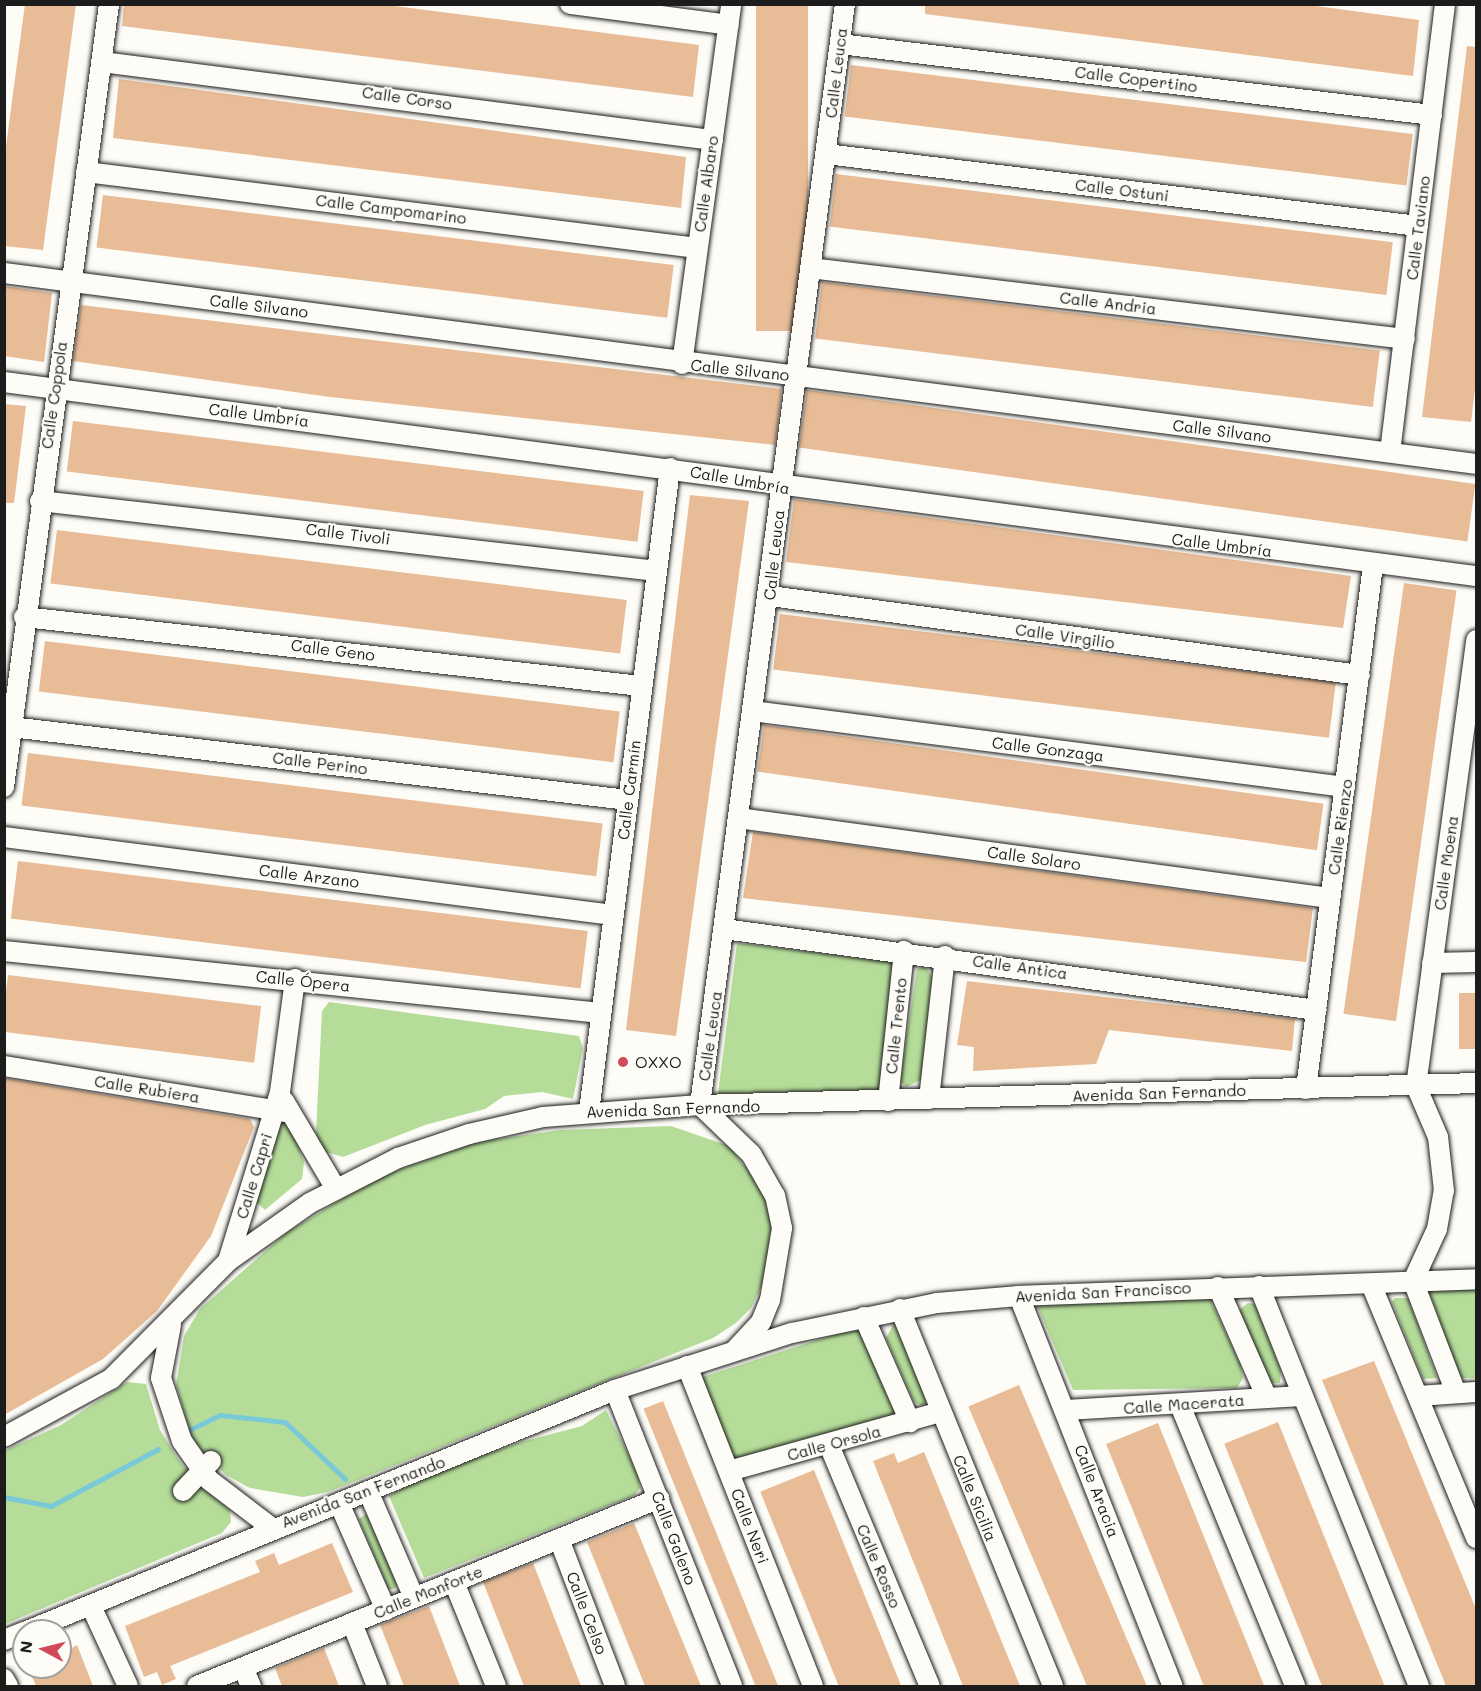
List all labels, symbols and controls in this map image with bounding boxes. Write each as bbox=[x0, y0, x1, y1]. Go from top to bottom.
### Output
street label: Calle Leuca bbox=[821, 27, 851, 119]
street label: Calle Copertino bbox=[1074, 62, 1198, 96]
street label: Calle Corso bbox=[361, 82, 453, 114]
street label: Calle Albaro bbox=[690, 135, 722, 233]
street label: Calle Ostuni bbox=[1074, 175, 1170, 205]
street label: Calle Taviano bbox=[1402, 175, 1434, 281]
street label: Calle Campomarino bbox=[314, 190, 468, 228]
street label: Calle Andria bbox=[1058, 288, 1158, 318]
street label: Calle Silvano bbox=[209, 290, 309, 322]
street label: Calle Coppola bbox=[37, 340, 71, 450]
street label: Calle Silvano bbox=[690, 355, 790, 385]
street label: Calle Umbría bbox=[208, 399, 310, 431]
street label: Calle Silvano bbox=[1172, 415, 1272, 447]
street label: Calle Umbría bbox=[689, 462, 791, 498]
street label: Calle Leuca bbox=[760, 509, 788, 601]
street label: Calle Tivoli bbox=[305, 519, 391, 549]
street label: Calle Umbría bbox=[1171, 529, 1273, 561]
street label: Calle Virgilio bbox=[1014, 620, 1116, 652]
street label: Calle Geno bbox=[290, 635, 376, 665]
street label: Calle Gonzaga bbox=[991, 733, 1105, 765]
street label: Calle Carmín bbox=[613, 739, 645, 841]
street label: Calle Perino bbox=[271, 748, 369, 778]
street label: Calle Rienzo bbox=[1324, 778, 1356, 876]
street label: Calle Moena bbox=[1430, 814, 1462, 912]
street label: Calle Solaro bbox=[986, 842, 1082, 874]
street label: Calle Arzano bbox=[258, 860, 360, 892]
street label: Calle Antica bbox=[971, 951, 1069, 983]
street label: Calle Ópera bbox=[255, 966, 351, 996]
street label: Calle Trento bbox=[881, 977, 911, 1075]
street label: Calle Leuca bbox=[694, 990, 726, 1082]
place label: OXXO bbox=[635, 1052, 682, 1072]
marker: OXXO bbox=[616, 1055, 630, 1069]
street label: Calle Rubiera bbox=[93, 1071, 201, 1107]
street label: Avenida San Fernando bbox=[1072, 1080, 1246, 1106]
street label: Avenida San Fernando bbox=[586, 1096, 760, 1122]
street label: Calle Capri bbox=[232, 1131, 276, 1221]
street label: Avenida San Francisco bbox=[1014, 1278, 1192, 1306]
street label: Calle Macerata bbox=[1123, 1390, 1245, 1418]
street label: Calle Orsola bbox=[785, 1421, 883, 1465]
street label: Calle Aracia bbox=[1071, 1442, 1123, 1540]
street label: Avenida San Fernando bbox=[278, 1452, 448, 1532]
street label: Calle Sicilia bbox=[949, 1452, 1001, 1544]
street label: Calle Neri bbox=[727, 1486, 773, 1566]
street label: Calle Galeno bbox=[647, 1489, 701, 1587]
street label: Calle Rosso bbox=[853, 1521, 905, 1611]
street label: Calle Monforte bbox=[371, 1561, 485, 1623]
street label: Calle Celso bbox=[562, 1569, 612, 1657]
north arrow bbox=[12, 1619, 72, 1679]
text: N bbox=[14, 1640, 37, 1654]

